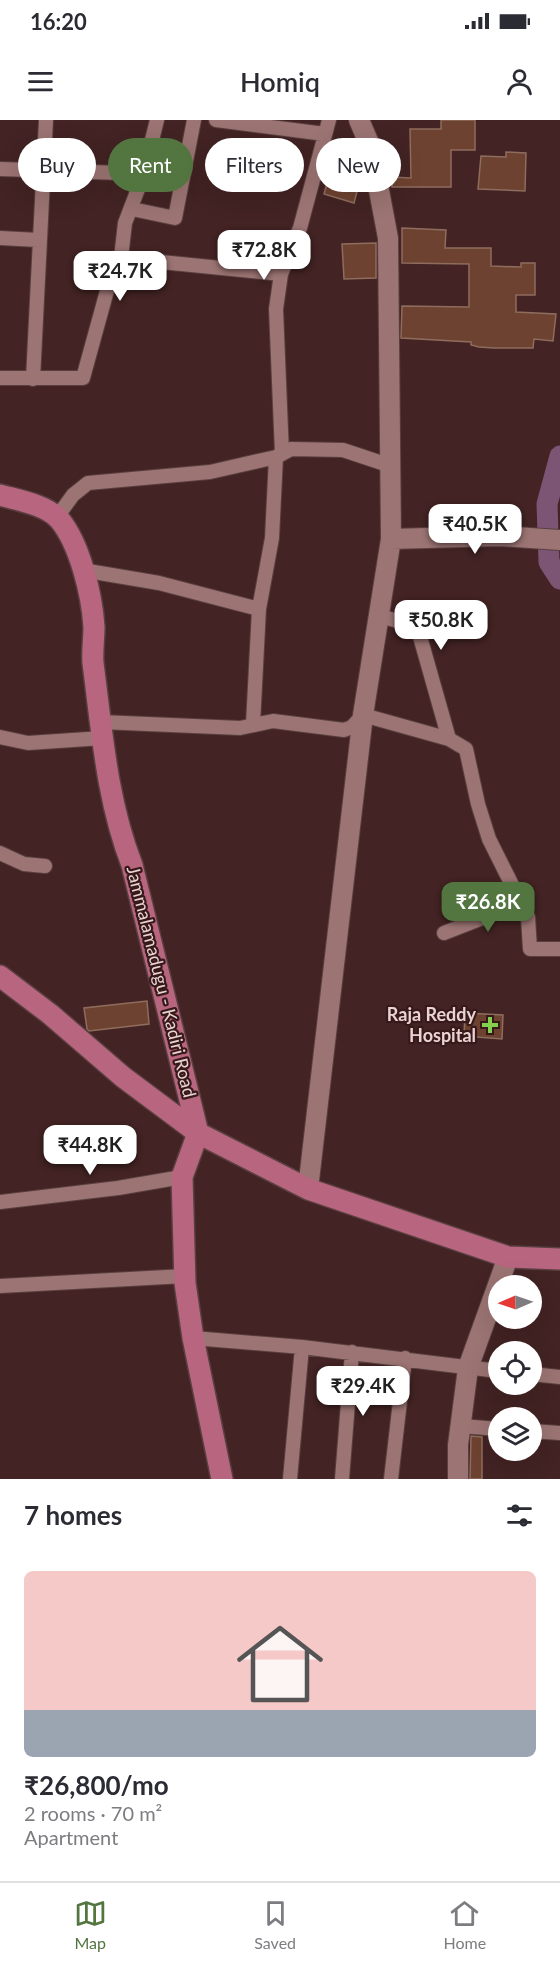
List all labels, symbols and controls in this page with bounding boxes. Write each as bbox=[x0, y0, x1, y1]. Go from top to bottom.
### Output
text: 16:20 bbox=[30, 8, 87, 35]
icon: menu bbox=[24, 65, 57, 98]
text: Homiq bbox=[240, 65, 320, 98]
icon: person bbox=[503, 65, 536, 98]
chip: Buy bbox=[18, 138, 96, 192]
chip: Rent bbox=[108, 138, 193, 192]
chip: Filters bbox=[205, 138, 304, 192]
chip: New bbox=[316, 138, 401, 192]
pin: ₹72.8K bbox=[215, 230, 313, 281]
text: ₹72.8K bbox=[232, 237, 296, 261]
pin: ₹24.7K bbox=[71, 251, 169, 302]
text: ₹24.7K bbox=[88, 258, 152, 282]
pin: ₹40.5K bbox=[426, 504, 524, 555]
text: ₹40.5K bbox=[443, 511, 507, 535]
pin: ₹50.8K bbox=[392, 600, 490, 651]
text: ₹50.8K bbox=[409, 607, 473, 631]
street label: Jammalamadugu - Kadiri Road bbox=[123, 864, 201, 1100]
pin: ₹26.8K bbox=[439, 882, 537, 933]
text: ₹26.8K bbox=[456, 889, 520, 913]
place label: Raja Reddy Hospital bbox=[387, 1003, 477, 1046]
marker: Raja Reddy Hospital bbox=[481, 1016, 499, 1034]
pin: ₹44.8K bbox=[41, 1125, 139, 1176]
text: ₹44.8K bbox=[58, 1132, 122, 1156]
north arrow bbox=[488, 1275, 542, 1329]
map controls bbox=[488, 1275, 542, 1461]
button: locate bbox=[488, 1341, 542, 1395]
pin: ₹29.4K bbox=[314, 1366, 412, 1417]
text: ₹29.4K bbox=[331, 1373, 395, 1397]
button: layers bbox=[488, 1407, 542, 1461]
text: 7 homes bbox=[24, 1499, 122, 1531]
icon: filters bbox=[503, 1499, 536, 1532]
icon: home bbox=[226, 1610, 334, 1718]
text: ₹26,800/mo bbox=[24, 1769, 169, 1801]
text: 2 rooms · 70 m² bbox=[24, 1801, 162, 1825]
text: Apartment bbox=[24, 1825, 118, 1849]
tab: Map bbox=[74, 1897, 107, 1952]
tab: Saved bbox=[254, 1897, 296, 1952]
tab: Home bbox=[444, 1897, 486, 1952]

